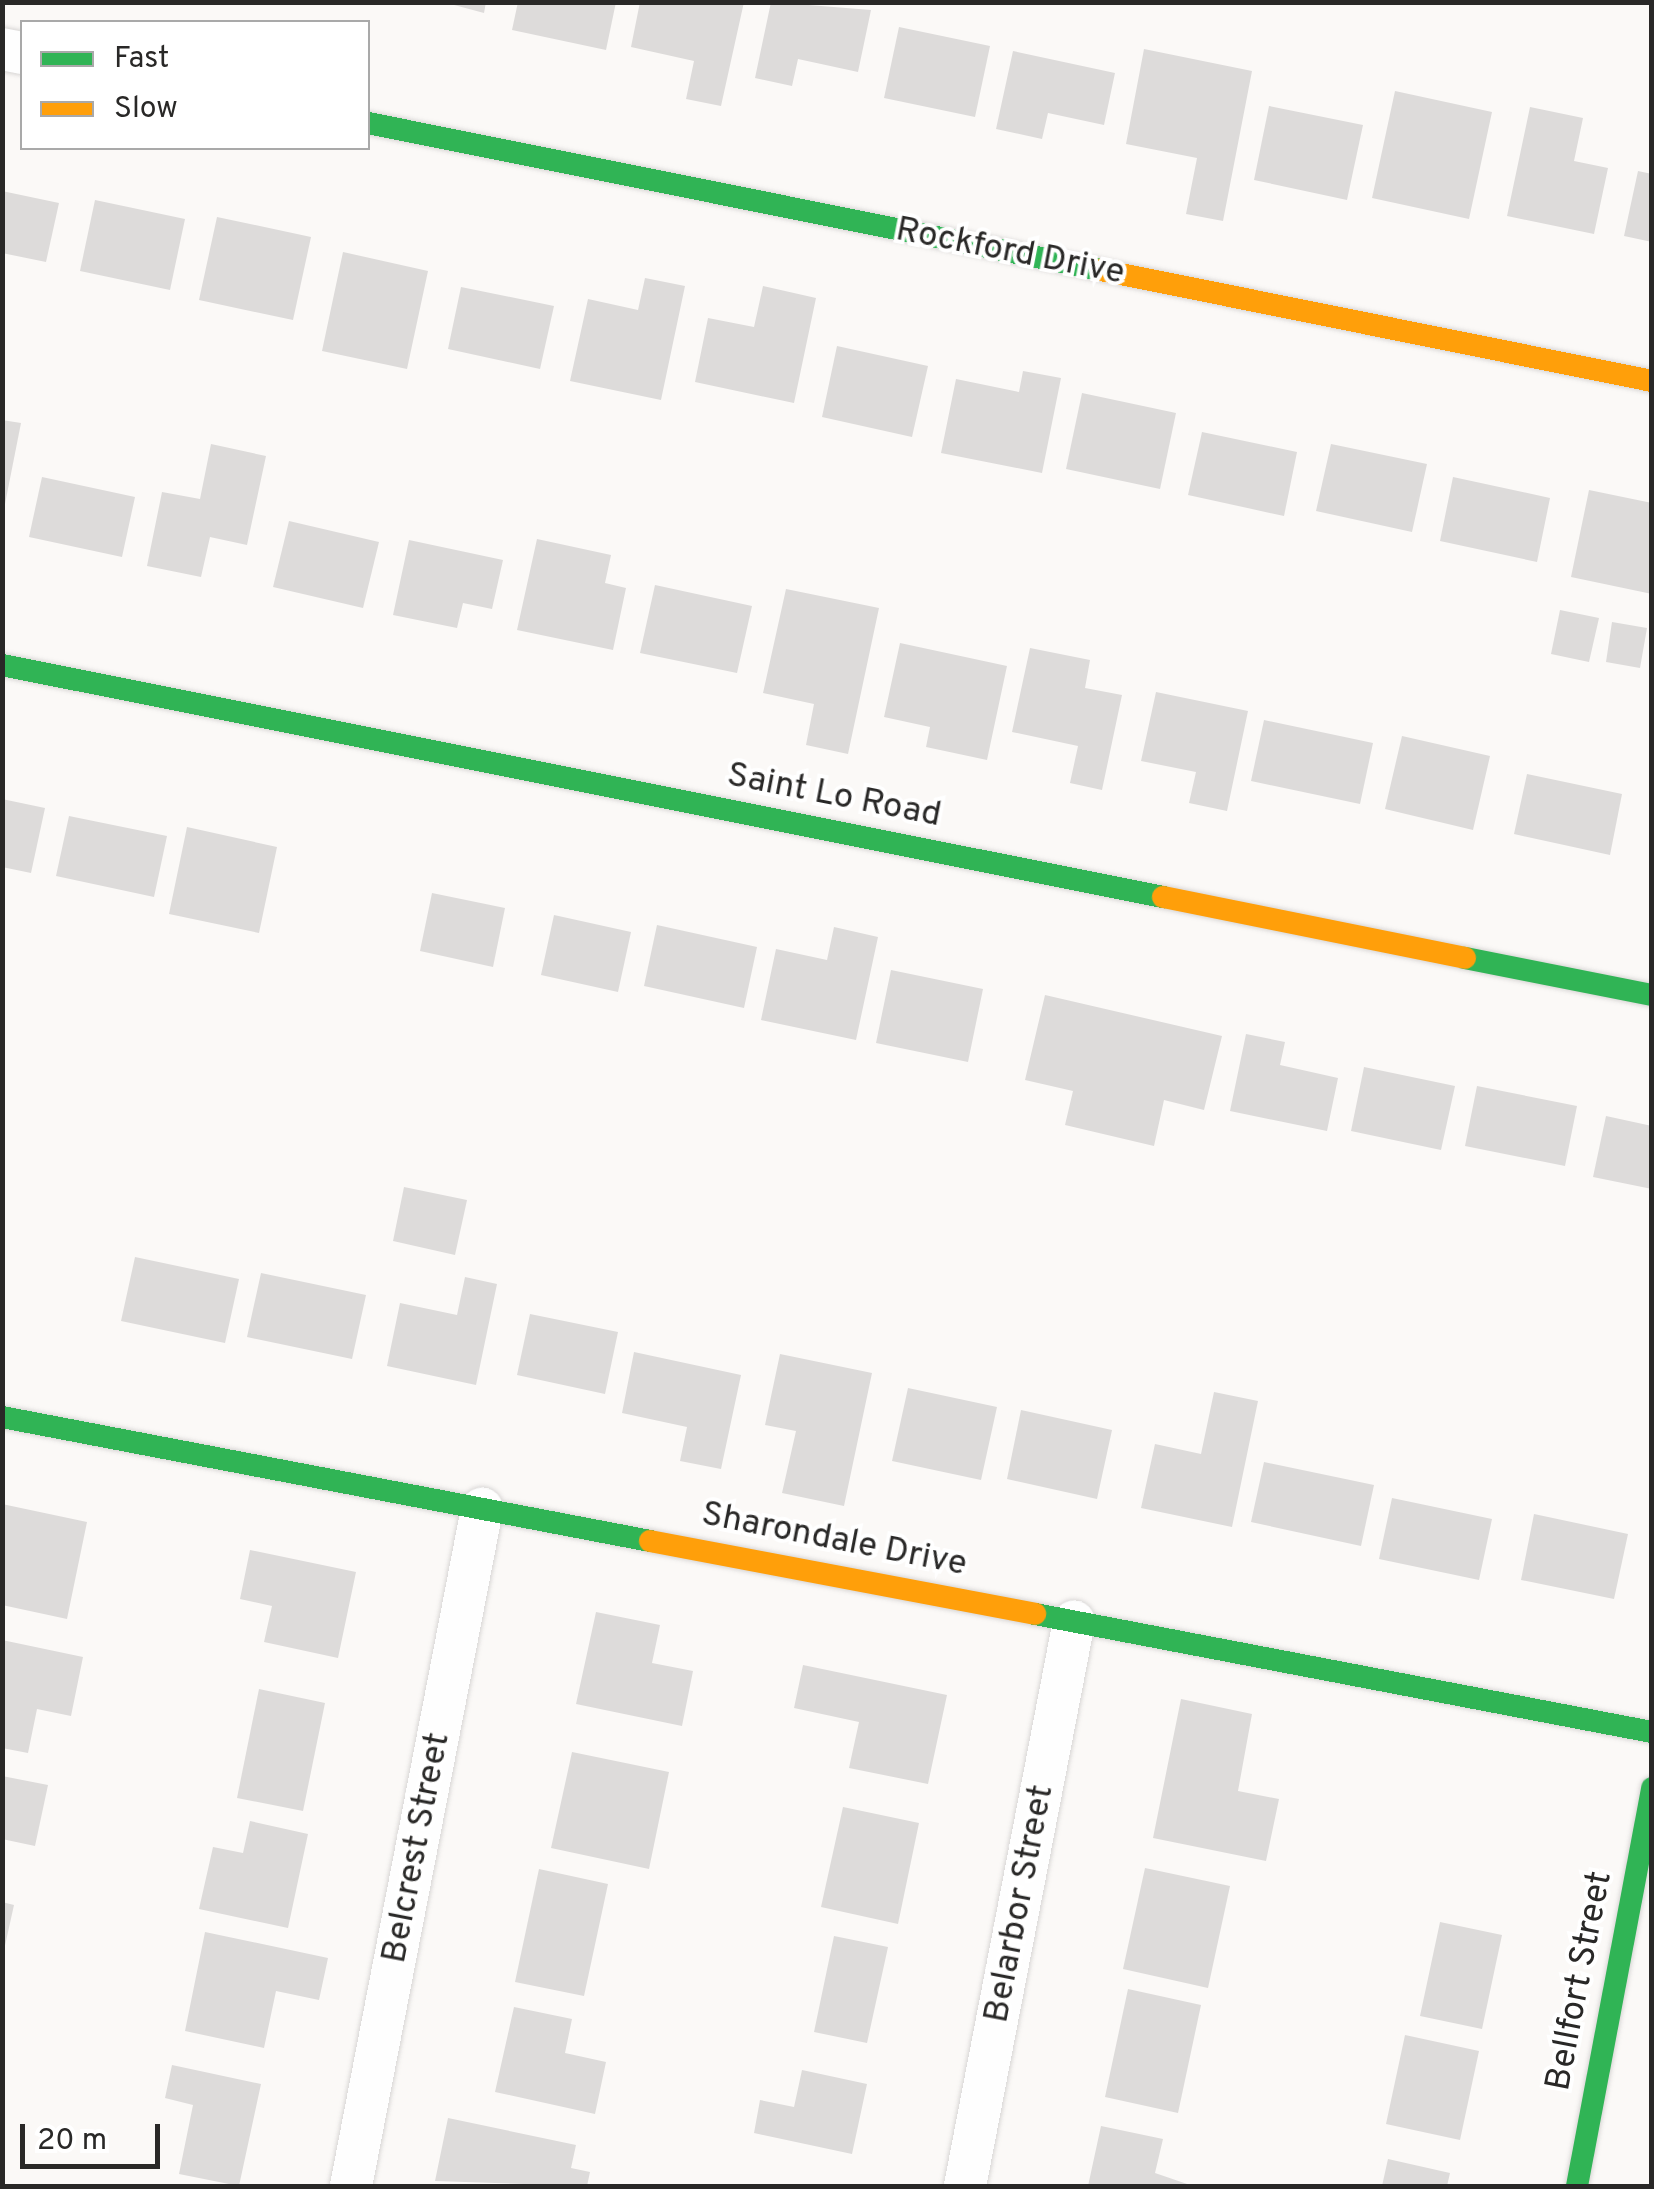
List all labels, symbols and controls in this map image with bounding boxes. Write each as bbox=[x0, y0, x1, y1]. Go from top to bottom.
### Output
legend bbox=[20, 20, 370, 150]
text: Fast bbox=[114, 41, 169, 78]
text: Slow bbox=[114, 91, 178, 128]
street label: Rockford Drive bbox=[892, 209, 1128, 295]
street label: Saint Lo Road bbox=[723, 755, 945, 837]
street label: Sharondale Drive bbox=[698, 1494, 970, 1586]
street label: Belcrest Street bbox=[374, 1729, 460, 1967]
street label: Belarbor Street bbox=[976, 1782, 1064, 2026]
street label: Bellfort Street bbox=[1538, 1868, 1622, 2094]
scale bar bbox=[25, 2104, 165, 2166]
text: 20 m bbox=[37, 2123, 107, 2160]

